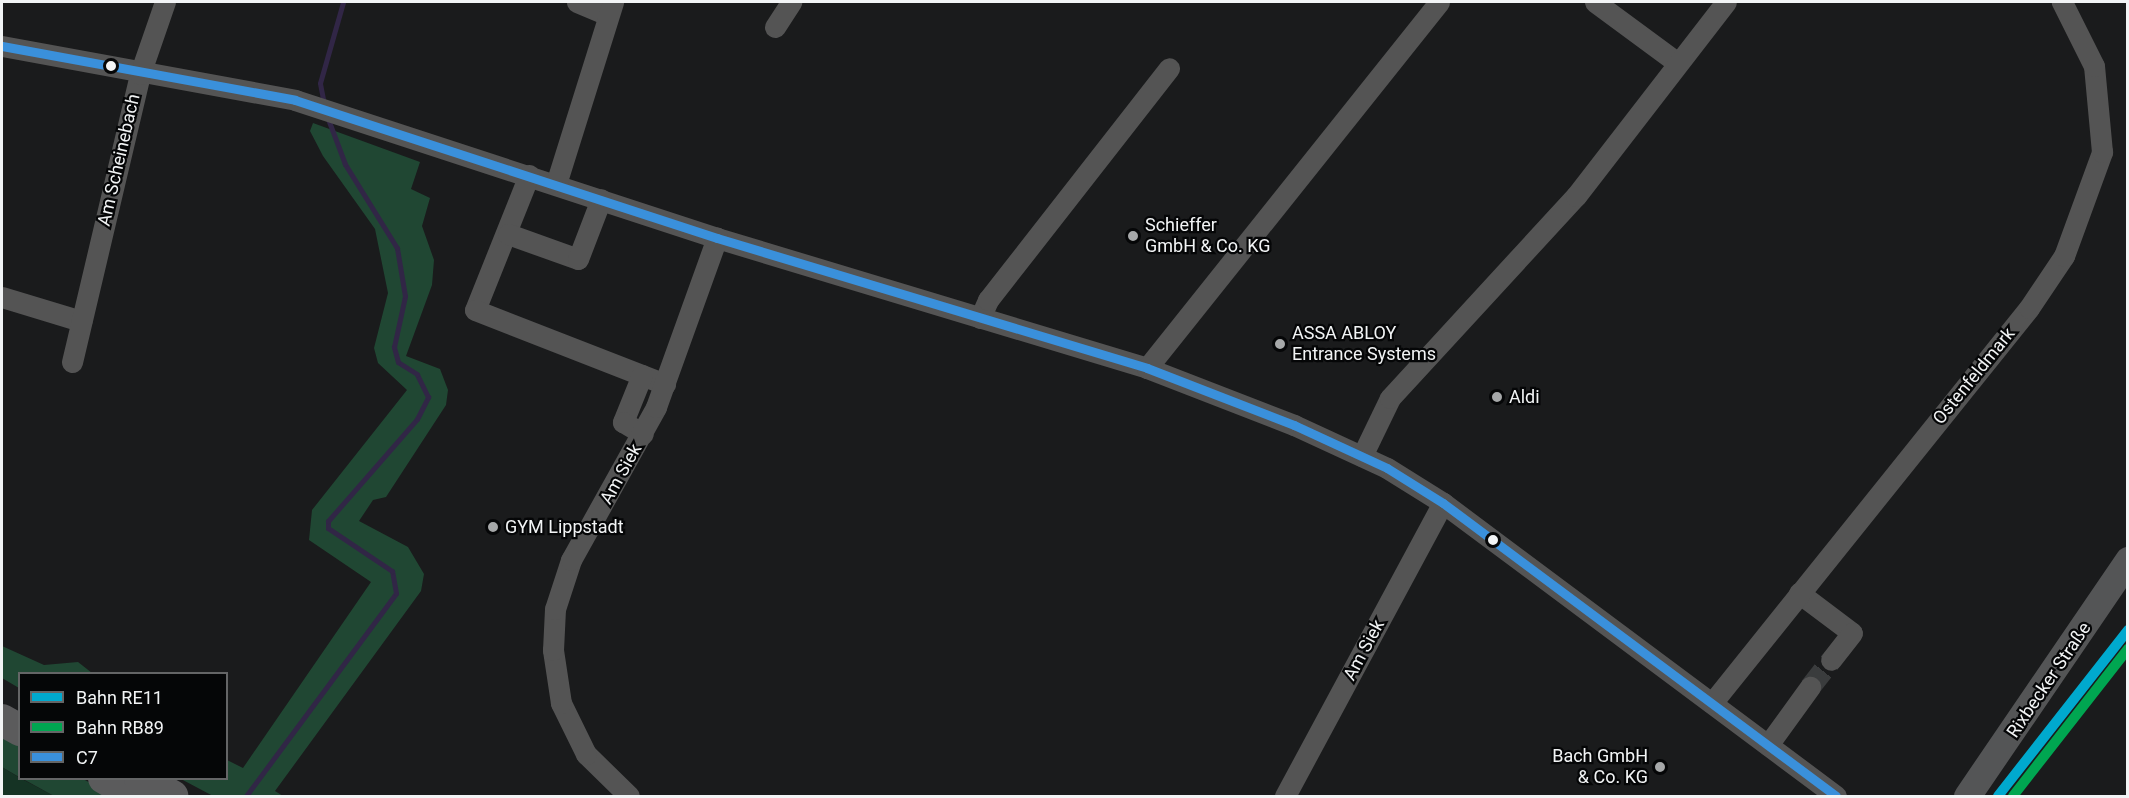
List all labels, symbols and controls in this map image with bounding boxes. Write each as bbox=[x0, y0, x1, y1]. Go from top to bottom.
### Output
unlabelled marker bbox=[105, 60, 117, 72]
street label: Am Scheinebach bbox=[93, 92, 145, 228]
place label: Schieffer GmbH & Co. KG bbox=[1145, 215, 1271, 258]
marker: Schieffer GmbH & Co. KG bbox=[1126, 229, 1140, 243]
place label: ASSA ABLOY Entrance Systems bbox=[1292, 323, 1436, 366]
street label: Ostenfeldmark bbox=[1928, 323, 2020, 429]
marker: ASSA ABLOY Entrance Systems bbox=[1273, 337, 1287, 351]
place label: Aldi bbox=[1509, 386, 1540, 408]
marker: Aldi bbox=[1490, 390, 1504, 404]
street label: Am Siek bbox=[596, 440, 646, 508]
place label: GYM Lippstadt bbox=[505, 516, 624, 538]
marker: GYM Lippstadt bbox=[486, 520, 500, 534]
unlabelled marker bbox=[1487, 534, 1499, 546]
street label: Am Siek bbox=[1339, 616, 1389, 684]
street label: Rixbecker Straße bbox=[2002, 618, 2096, 742]
legend bbox=[18, 672, 228, 780]
text: Bahn RE11 bbox=[76, 687, 163, 708]
text: Bahn RB89 bbox=[76, 717, 164, 738]
place label: Bach GmbH & Co. KG bbox=[1552, 746, 1648, 789]
text: C7 bbox=[76, 747, 98, 768]
marker: Bach GmbH & Co. KG bbox=[1653, 760, 1667, 774]

